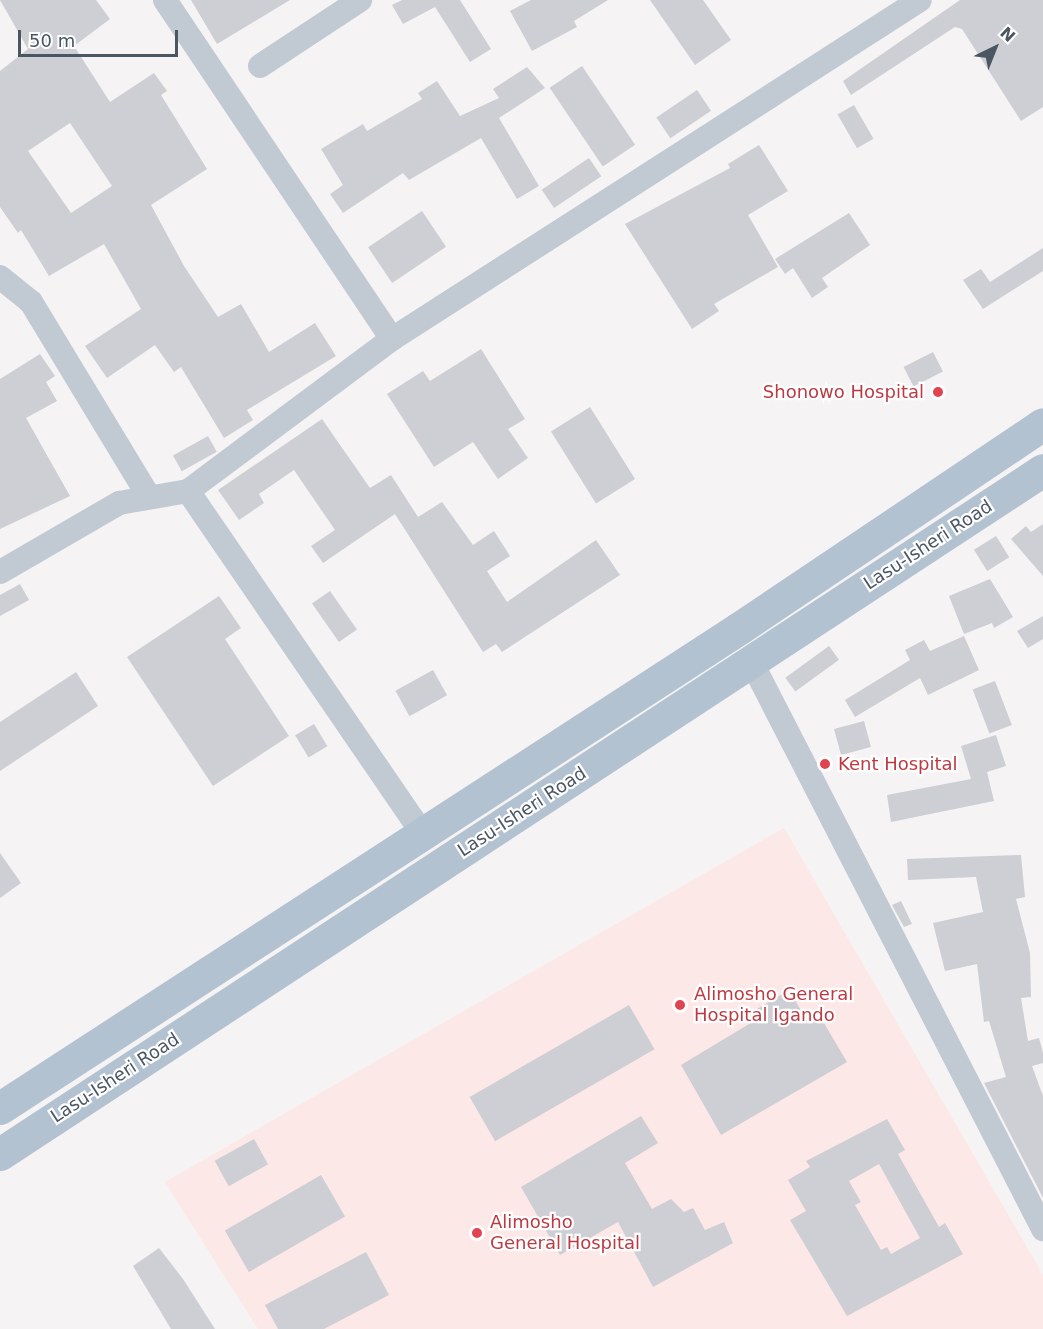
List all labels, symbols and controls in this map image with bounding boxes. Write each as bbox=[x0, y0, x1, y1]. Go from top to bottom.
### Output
scale bar bbox=[21, 18, 182, 56]
north arrow bbox=[965, 18, 1025, 78]
text: N bbox=[996, 23, 1019, 46]
text: 50 m bbox=[29, 30, 75, 51]
place label: Shonowo Hospital bbox=[763, 381, 924, 403]
marker: Shonowo Hospital bbox=[929, 383, 947, 401]
street label: Lasu-Isheri Road bbox=[860, 495, 996, 595]
place label: Kent Hospital bbox=[838, 753, 958, 775]
marker: Kent Hospital bbox=[816, 755, 834, 773]
street label: Lasu-Isheri Road bbox=[454, 762, 590, 862]
place label: Alimosho General Hospital Igando bbox=[694, 984, 853, 1026]
marker: Alimosho General Hospital Igando bbox=[671, 996, 689, 1014]
street label: Lasu-Isheri Road bbox=[47, 1028, 183, 1128]
place label: Alimosho General Hospital bbox=[490, 1212, 640, 1254]
marker: Alimosho General Hospital bbox=[468, 1224, 486, 1242]

